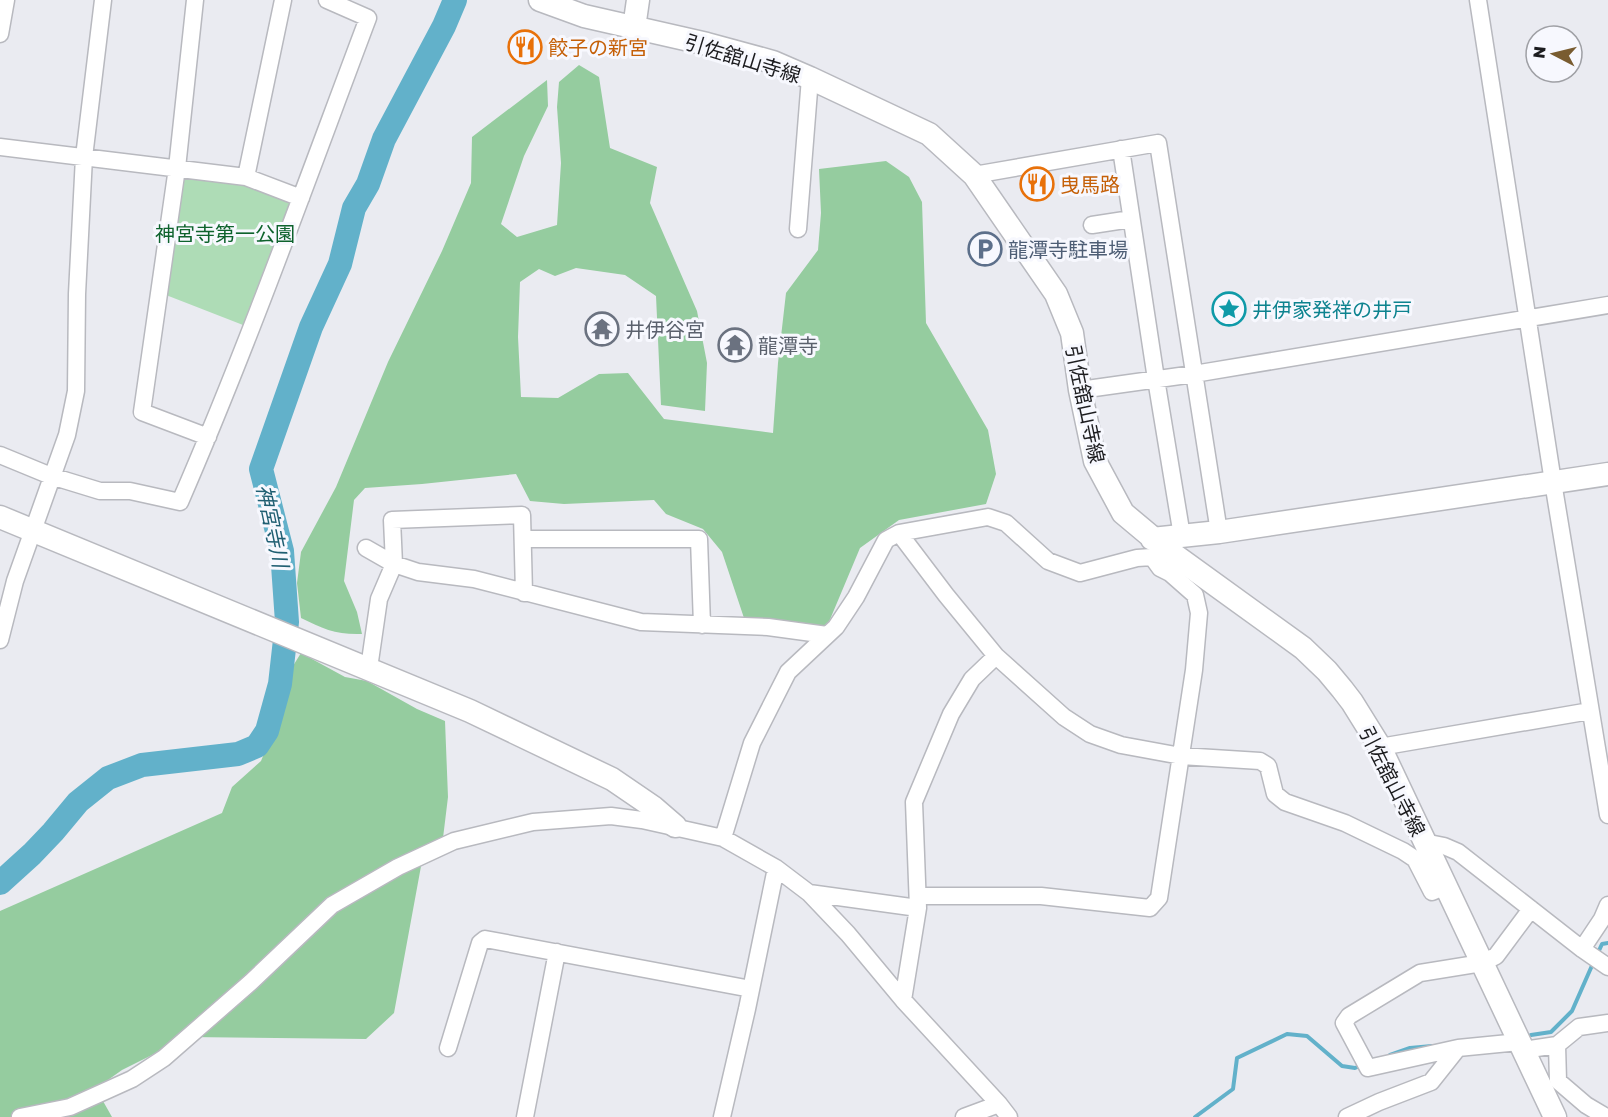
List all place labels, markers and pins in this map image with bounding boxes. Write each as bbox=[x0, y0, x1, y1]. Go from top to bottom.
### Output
restaurant icon: 餃子の新宮 bbox=[507, 29, 543, 65]
place label: 餃子の新宮 bbox=[548, 35, 648, 59]
restaurant icon: 曳馬路 bbox=[1019, 166, 1055, 202]
place label: 曳馬路 bbox=[1060, 172, 1120, 196]
parking icon: 龍潭寺駐車場 bbox=[967, 231, 1003, 267]
place label: 龍潭寺駐車場 bbox=[1008, 237, 1128, 261]
place icon: 井伊家発祥の井戸 bbox=[1211, 291, 1247, 327]
place label: 井伊家発祥の井戸 bbox=[1252, 297, 1412, 321]
temple icon: 井伊谷宮 bbox=[584, 311, 620, 347]
place label: 井伊谷宮 bbox=[625, 317, 705, 341]
temple icon: 龍潭寺 bbox=[717, 327, 753, 363]
place label: 龍潭寺 bbox=[758, 333, 818, 357]

